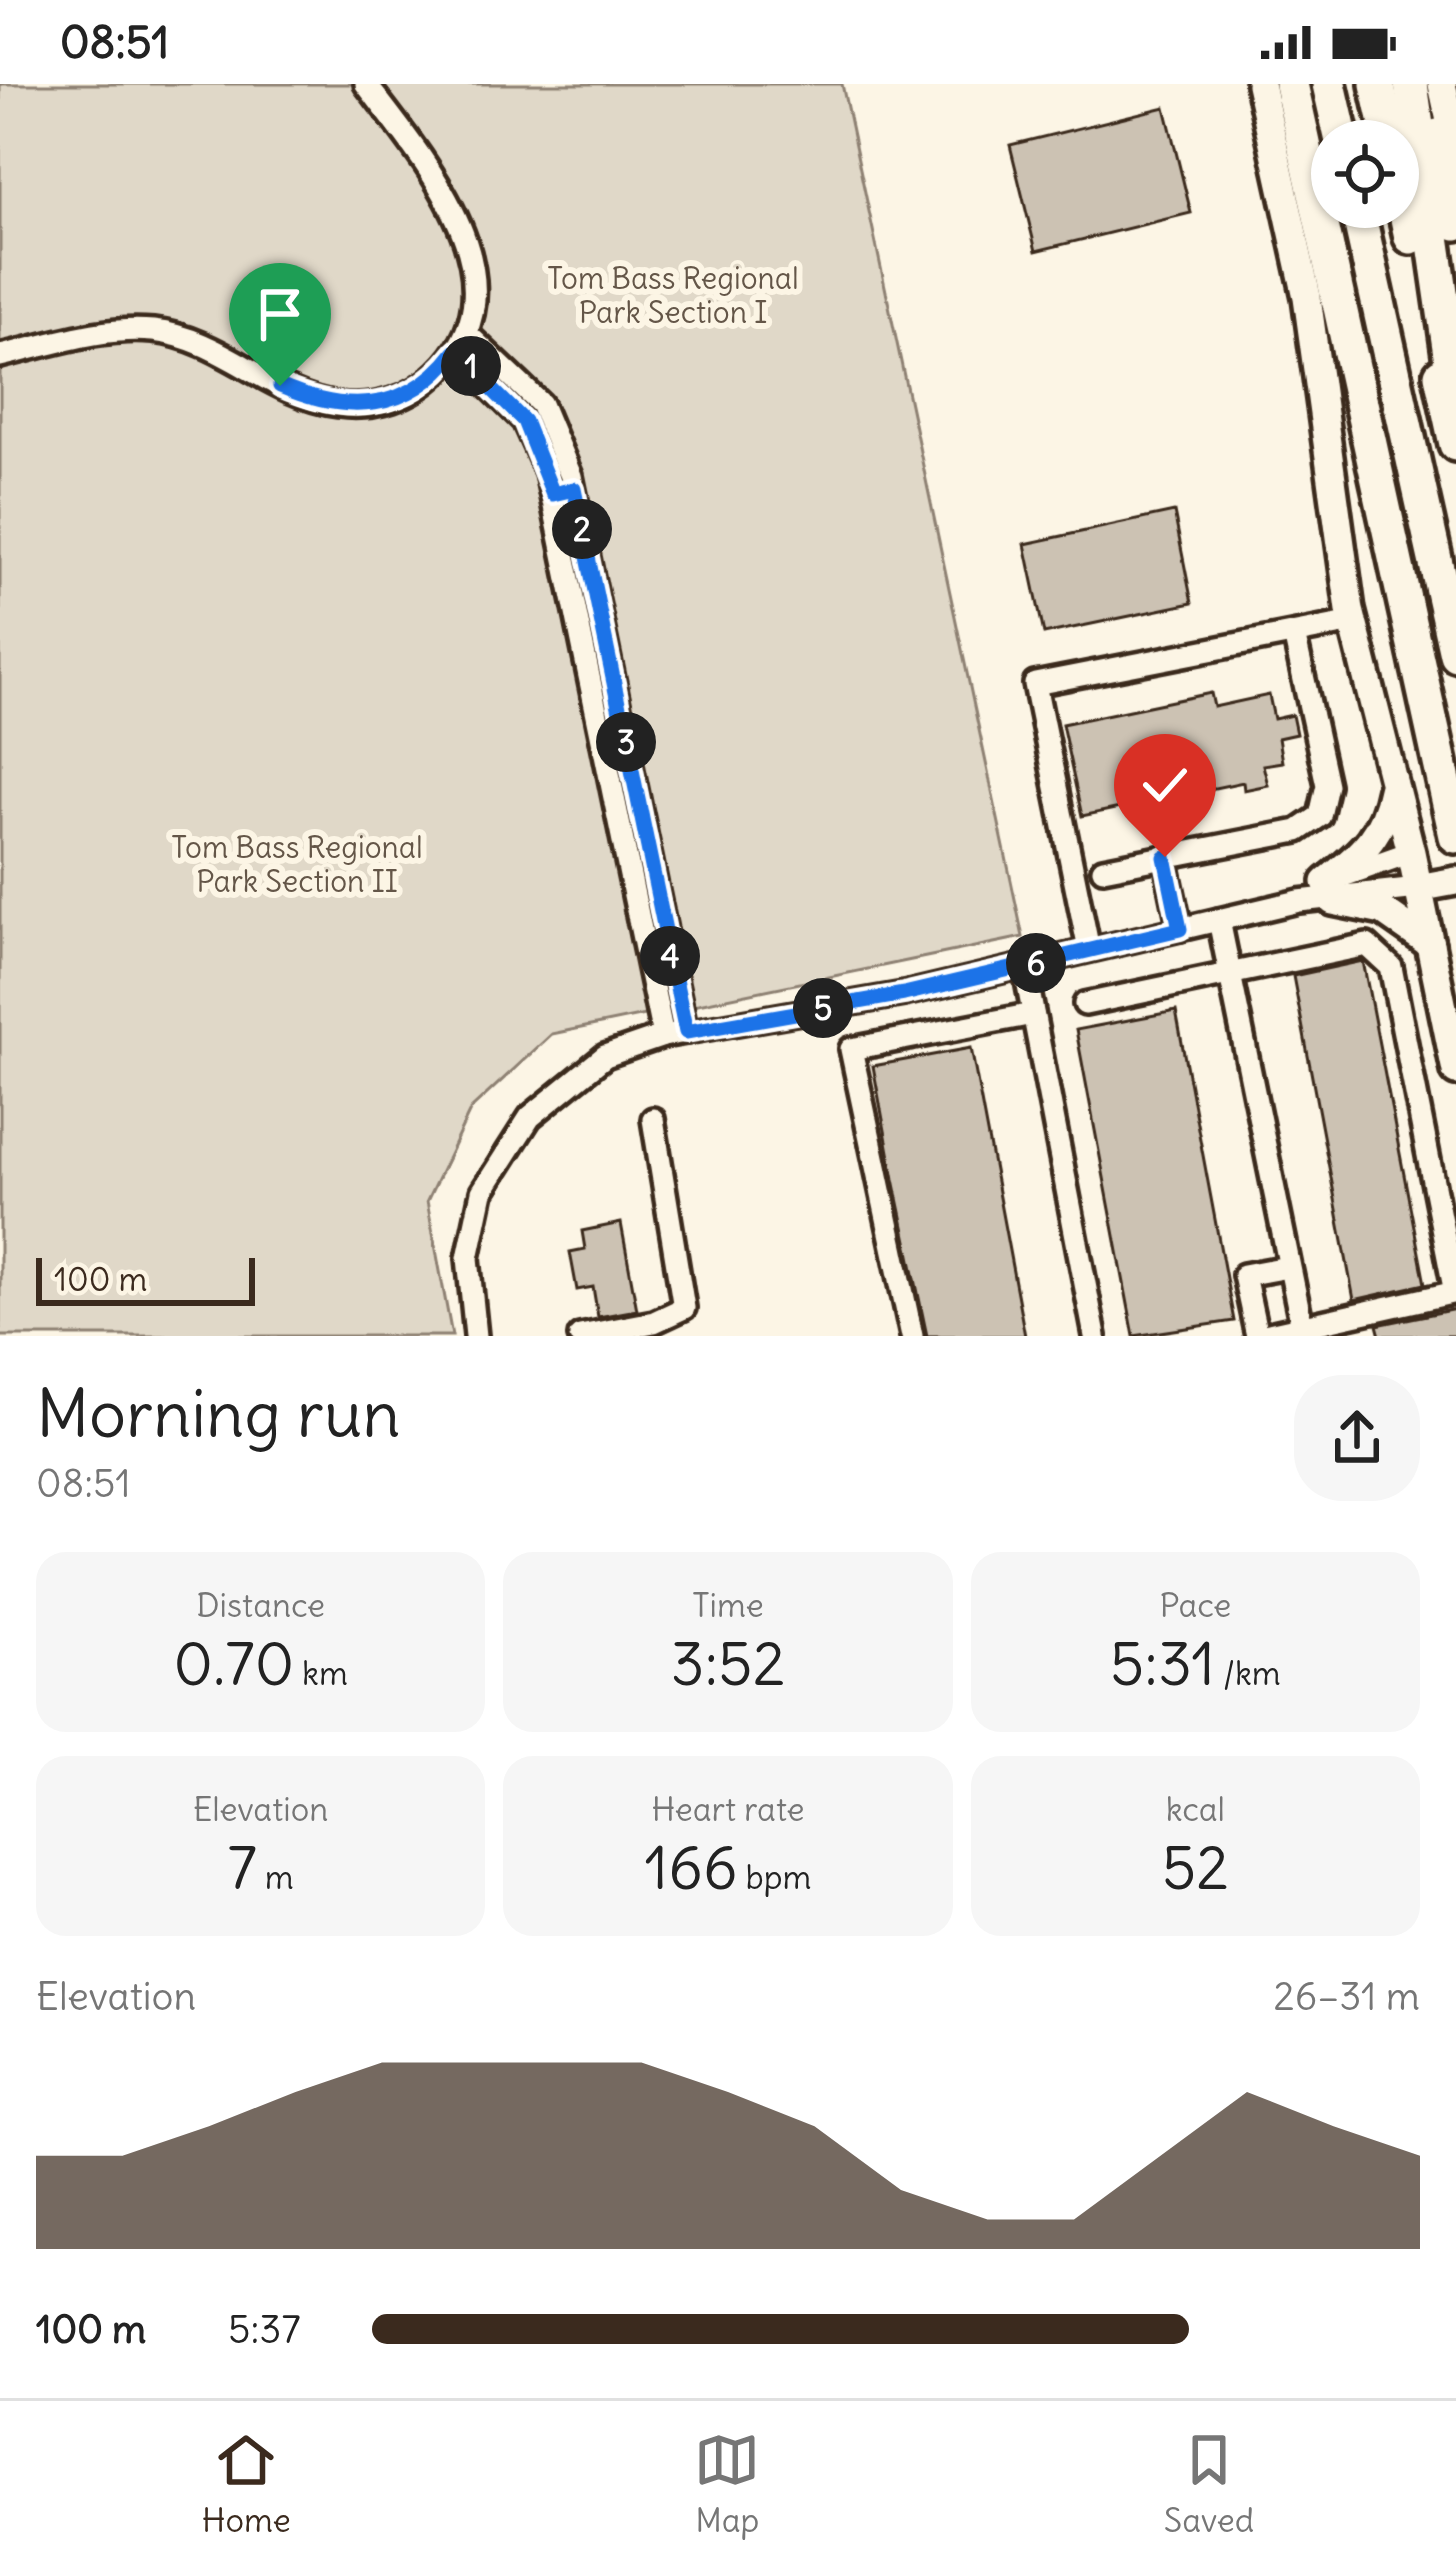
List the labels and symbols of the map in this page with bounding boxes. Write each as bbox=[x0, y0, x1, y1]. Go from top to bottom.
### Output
park label: Tom Bass Regional Park Section I bbox=[547, 259, 799, 331]
pin bbox=[229, 263, 331, 386]
pin: 1 bbox=[441, 336, 501, 396]
pin: 2 bbox=[552, 499, 612, 559]
pin: 3 bbox=[596, 712, 656, 772]
pin bbox=[1114, 734, 1216, 857]
park label: Tom Bass Regional Park Section II bbox=[171, 828, 423, 900]
pin: 4 bbox=[640, 926, 700, 986]
pin: 6 bbox=[1006, 933, 1066, 993]
pin: 5 bbox=[793, 978, 853, 1038]
scale bar bbox=[36, 1252, 255, 1305]

